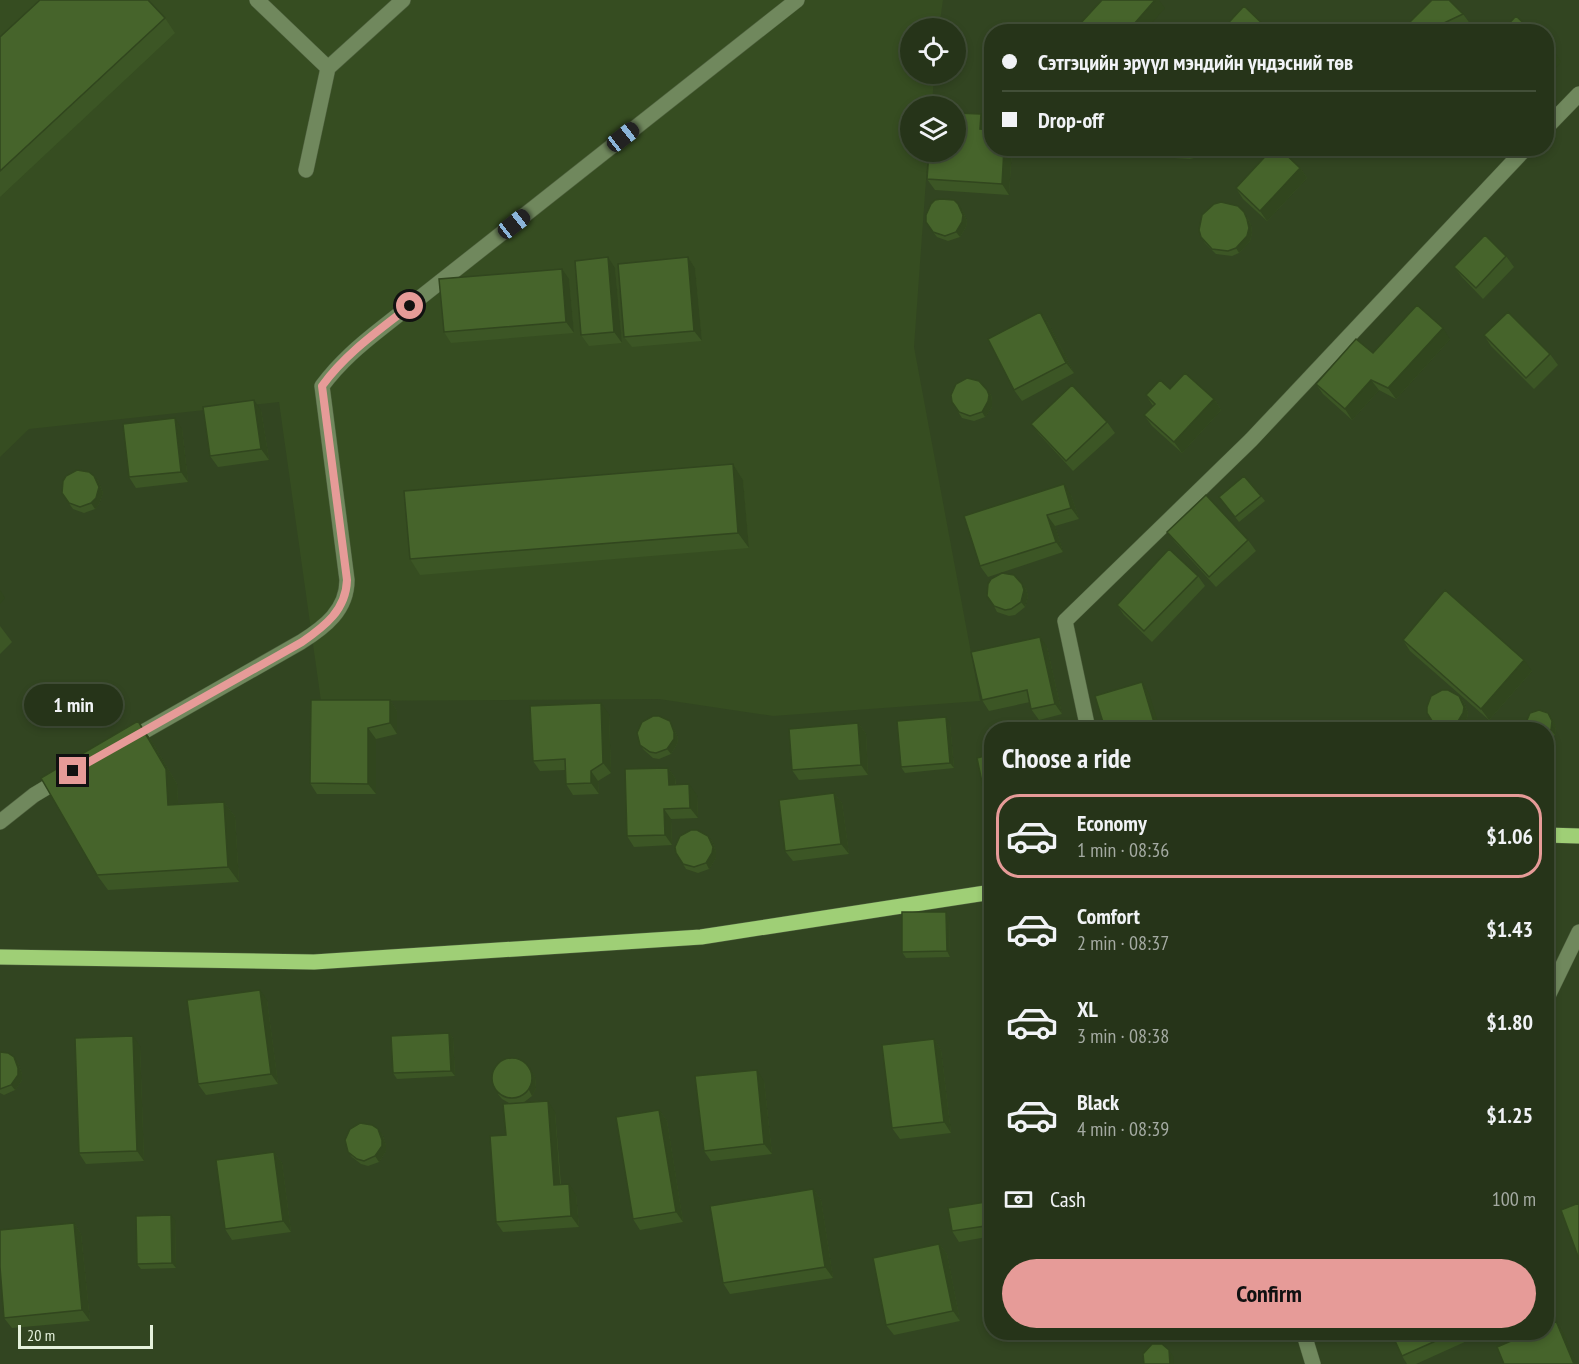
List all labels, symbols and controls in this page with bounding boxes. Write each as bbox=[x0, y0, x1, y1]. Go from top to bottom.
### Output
map controls bbox=[900, 18, 966, 162]
button: locate bbox=[900, 18, 966, 84]
text: Сэтгэцийн эрүүл мэндийн үндэсний төв bbox=[1038, 48, 1353, 76]
button: layers bbox=[900, 96, 966, 162]
text: Drop-off bbox=[1038, 106, 1104, 134]
car bbox=[603, 119, 643, 155]
car bbox=[494, 206, 534, 242]
route start bbox=[396, 292, 423, 319]
callout: 1 min bbox=[23, 684, 122, 726]
text: 1 min bbox=[53, 692, 94, 718]
text: Choose a ride bbox=[1002, 741, 1131, 775]
route end bbox=[59, 757, 86, 784]
icon: car bbox=[1005, 809, 1059, 863]
text: Economy bbox=[1077, 809, 1147, 837]
text: $1.06 bbox=[1486, 822, 1533, 850]
text: 1 min · 08:36 bbox=[1077, 837, 1169, 863]
icon: car bbox=[1005, 902, 1059, 956]
text: Comfort bbox=[1077, 902, 1140, 930]
text: $1.43 bbox=[1486, 915, 1533, 943]
text: 2 min · 08:37 bbox=[1077, 930, 1169, 956]
icon: car bbox=[1005, 995, 1059, 1049]
text: XL bbox=[1077, 995, 1098, 1023]
text: $1.80 bbox=[1486, 1008, 1533, 1036]
text: 3 min · 08:38 bbox=[1077, 1023, 1169, 1049]
icon: car bbox=[1005, 1088, 1059, 1142]
text: Black bbox=[1077, 1088, 1119, 1116]
text: $1.25 bbox=[1486, 1101, 1533, 1129]
text: 4 min · 08:39 bbox=[1077, 1116, 1169, 1142]
icon: cash bbox=[1002, 1183, 1035, 1216]
text: Cash bbox=[1050, 1185, 1086, 1213]
text: 100 m bbox=[1492, 1186, 1536, 1212]
button: Confirm bbox=[1002, 1259, 1536, 1328]
scale bar bbox=[18, 1322, 153, 1350]
text: 20 m bbox=[27, 1325, 55, 1345]

